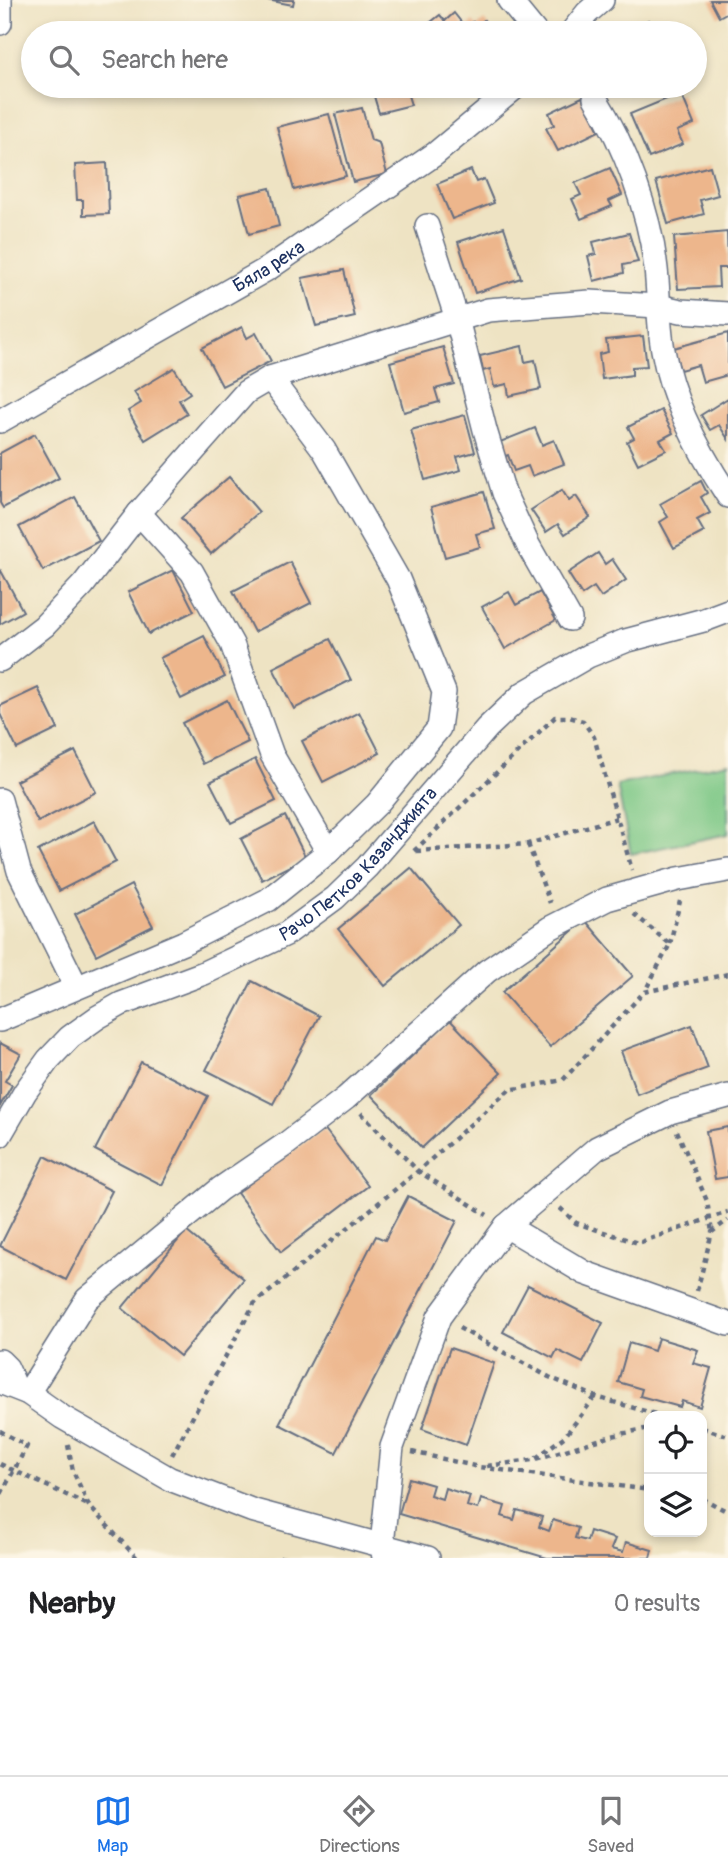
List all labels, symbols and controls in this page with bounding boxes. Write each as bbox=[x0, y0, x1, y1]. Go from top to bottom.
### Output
search box bbox=[21, 21, 707, 98]
icon: search bbox=[45, 41, 83, 79]
text: Search here bbox=[101, 44, 228, 76]
street label: Бяла река bbox=[229, 235, 309, 298]
street label: Рачо Петков Казанджията bbox=[276, 782, 443, 947]
map controls bbox=[644, 1411, 707, 1537]
button: locate bbox=[644, 1411, 707, 1474]
button: layers bbox=[644, 1474, 707, 1537]
text: Nearby bbox=[28, 1585, 115, 1622]
text: 0 results bbox=[614, 1589, 700, 1618]
tab: Map bbox=[94, 1792, 132, 1858]
tab: Directions bbox=[319, 1792, 400, 1858]
tab: Saved bbox=[587, 1792, 634, 1858]

